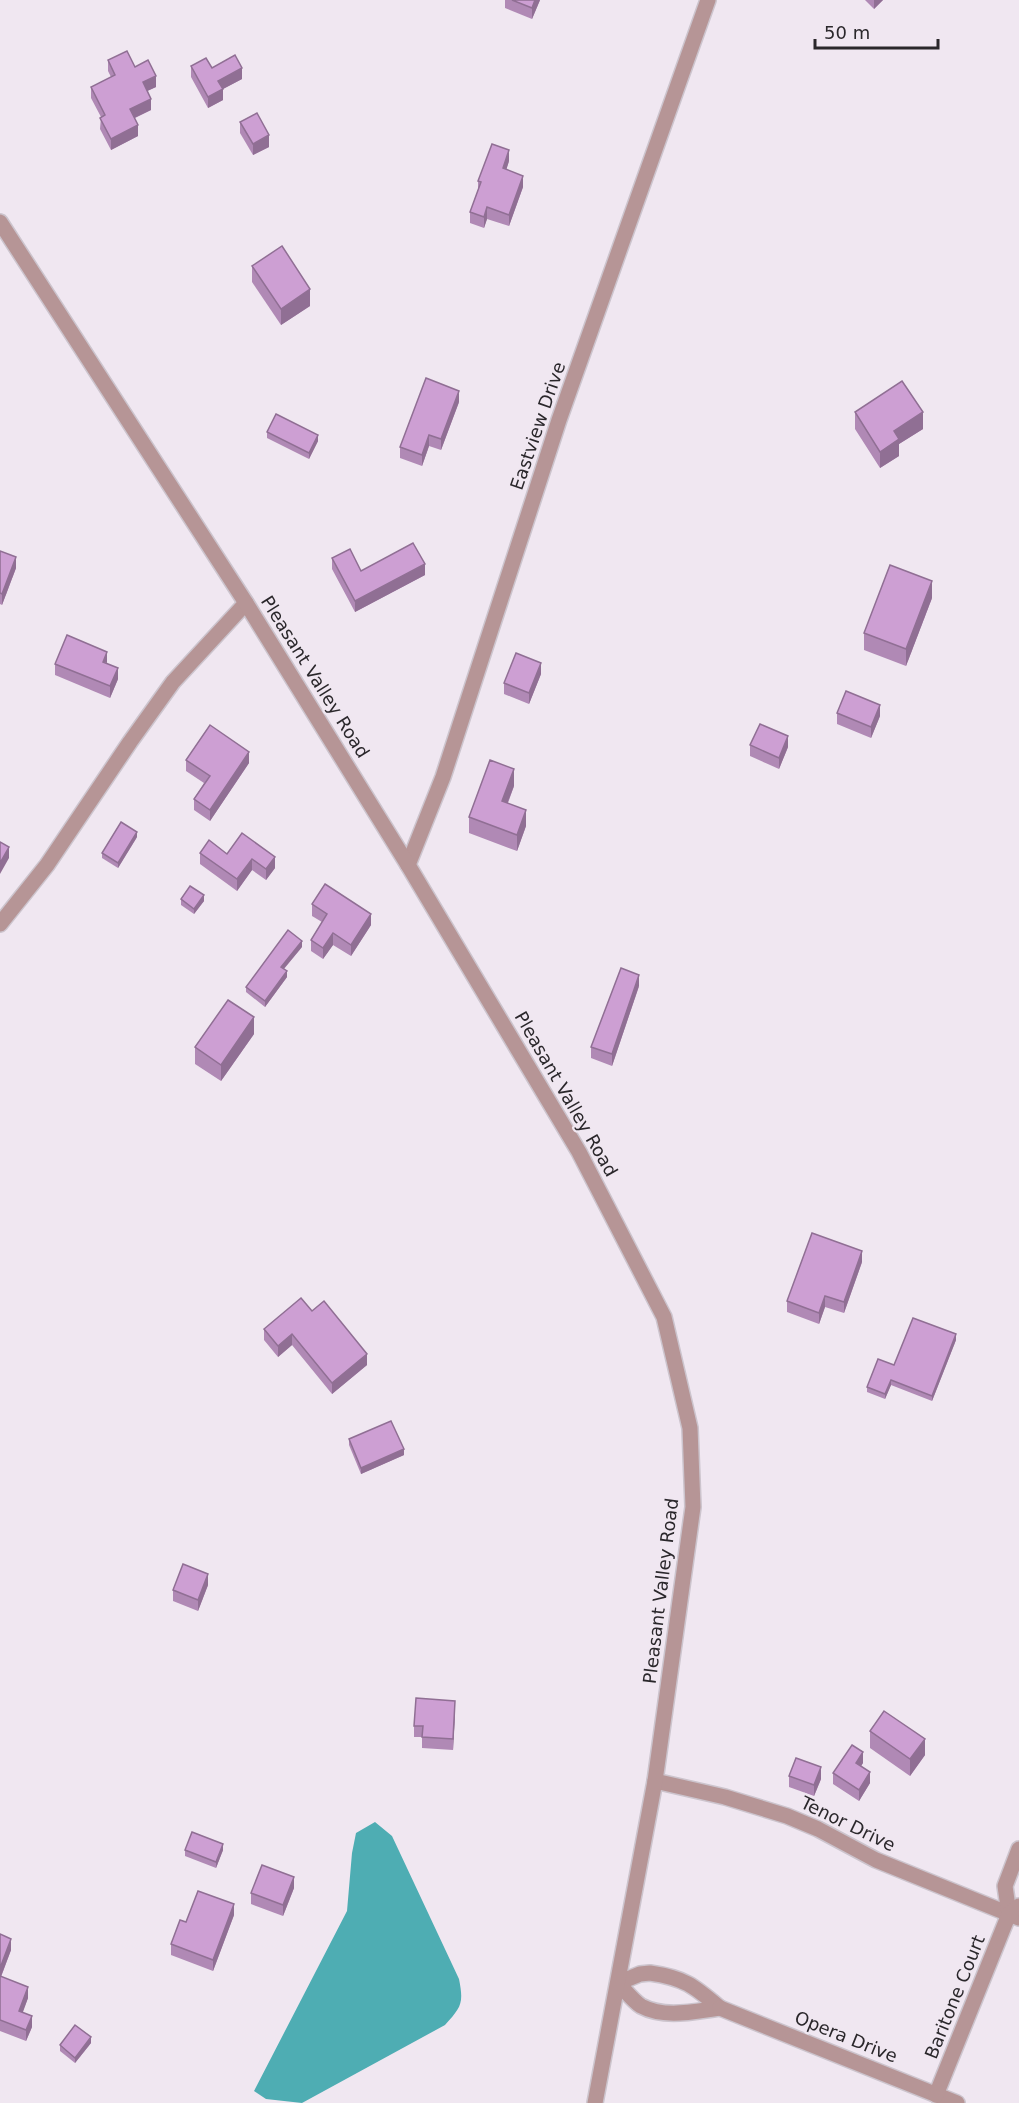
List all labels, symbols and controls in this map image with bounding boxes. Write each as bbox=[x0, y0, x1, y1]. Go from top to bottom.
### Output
scale bar bbox=[815, 12, 938, 50]
text: 50 m bbox=[824, 22, 870, 43]
street label: Eastview Drive bbox=[506, 359, 569, 493]
street label: Pleasant Valley Road bbox=[257, 592, 374, 762]
street label: Pleasant Valley Road bbox=[511, 1007, 622, 1180]
street label: Pleasant Valley Road bbox=[639, 1497, 682, 1685]
street label: Tenor Drive bbox=[797, 1791, 899, 1855]
street label: Baritone Court bbox=[920, 1932, 989, 2062]
street label: Opera Drive bbox=[792, 2006, 901, 2067]

